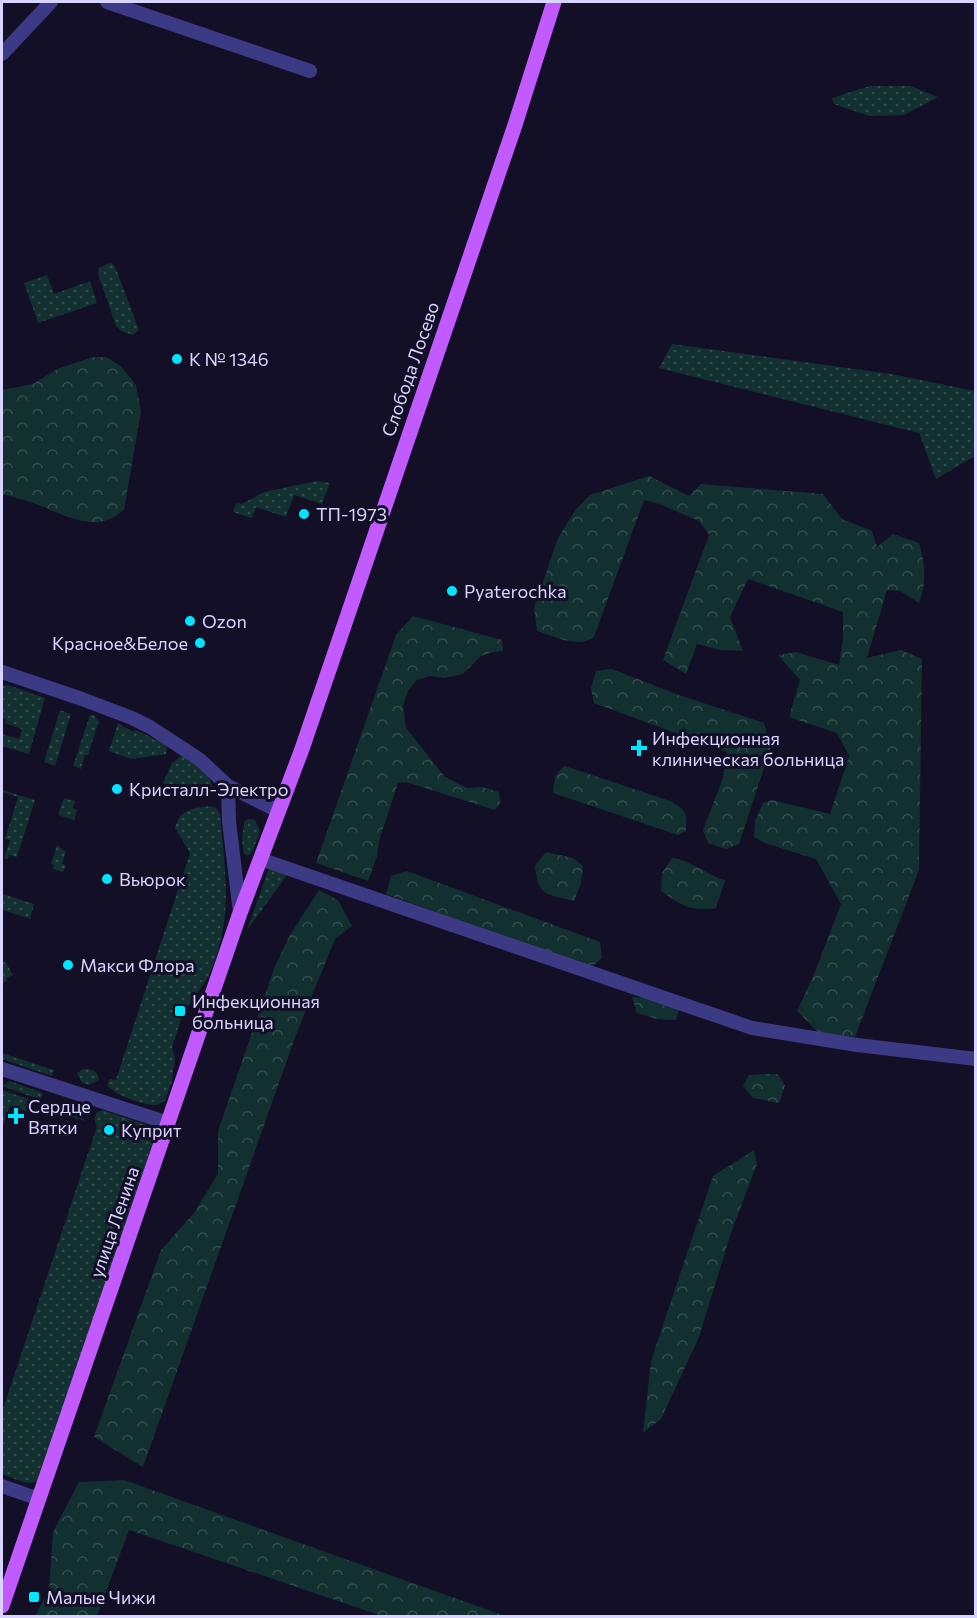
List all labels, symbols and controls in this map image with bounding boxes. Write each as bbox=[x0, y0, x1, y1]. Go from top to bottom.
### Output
street label: Слобода Лосево bbox=[377, 299, 443, 439]
place label: К № 1346 bbox=[189, 348, 269, 370]
marker: К № 1346 bbox=[170, 352, 184, 366]
place label: ТП-1973 bbox=[316, 503, 387, 525]
marker: ТП-1973 bbox=[297, 507, 311, 521]
place label: Pyaterochka bbox=[464, 580, 567, 602]
marker: Pyaterochka bbox=[445, 584, 459, 598]
place label: Ozon bbox=[202, 610, 247, 632]
marker: Ozon bbox=[183, 614, 197, 628]
place label: Красное&Белое bbox=[52, 632, 188, 654]
marker: Красное&Белое bbox=[193, 636, 207, 650]
place label: Инфекционная клиническая больница bbox=[652, 727, 844, 770]
marker: Инфекционная клиническая больница bbox=[630, 739, 648, 757]
place label: Кристалл-Электро bbox=[129, 778, 288, 800]
marker: Кристалл-Электро bbox=[110, 782, 124, 796]
place label: Вьюрок bbox=[119, 868, 186, 890]
marker: Вьюрок bbox=[100, 872, 114, 886]
place label: Макси Флора bbox=[80, 954, 195, 976]
marker: Макси Флора bbox=[61, 958, 75, 972]
place label: Инфекционная больница bbox=[192, 990, 320, 1033]
marker: Инфекционная больница bbox=[173, 1004, 187, 1018]
place label: Сердце Вятки bbox=[28, 1095, 91, 1138]
marker: Сердце Вятки bbox=[9, 1109, 23, 1123]
place label: Куприт bbox=[121, 1119, 182, 1141]
marker: Куприт bbox=[102, 1123, 116, 1137]
street label: улица Ленина bbox=[85, 1164, 143, 1280]
place label: Малые Чижи bbox=[46, 1586, 156, 1608]
marker: Малые Чижи bbox=[27, 1590, 41, 1604]

